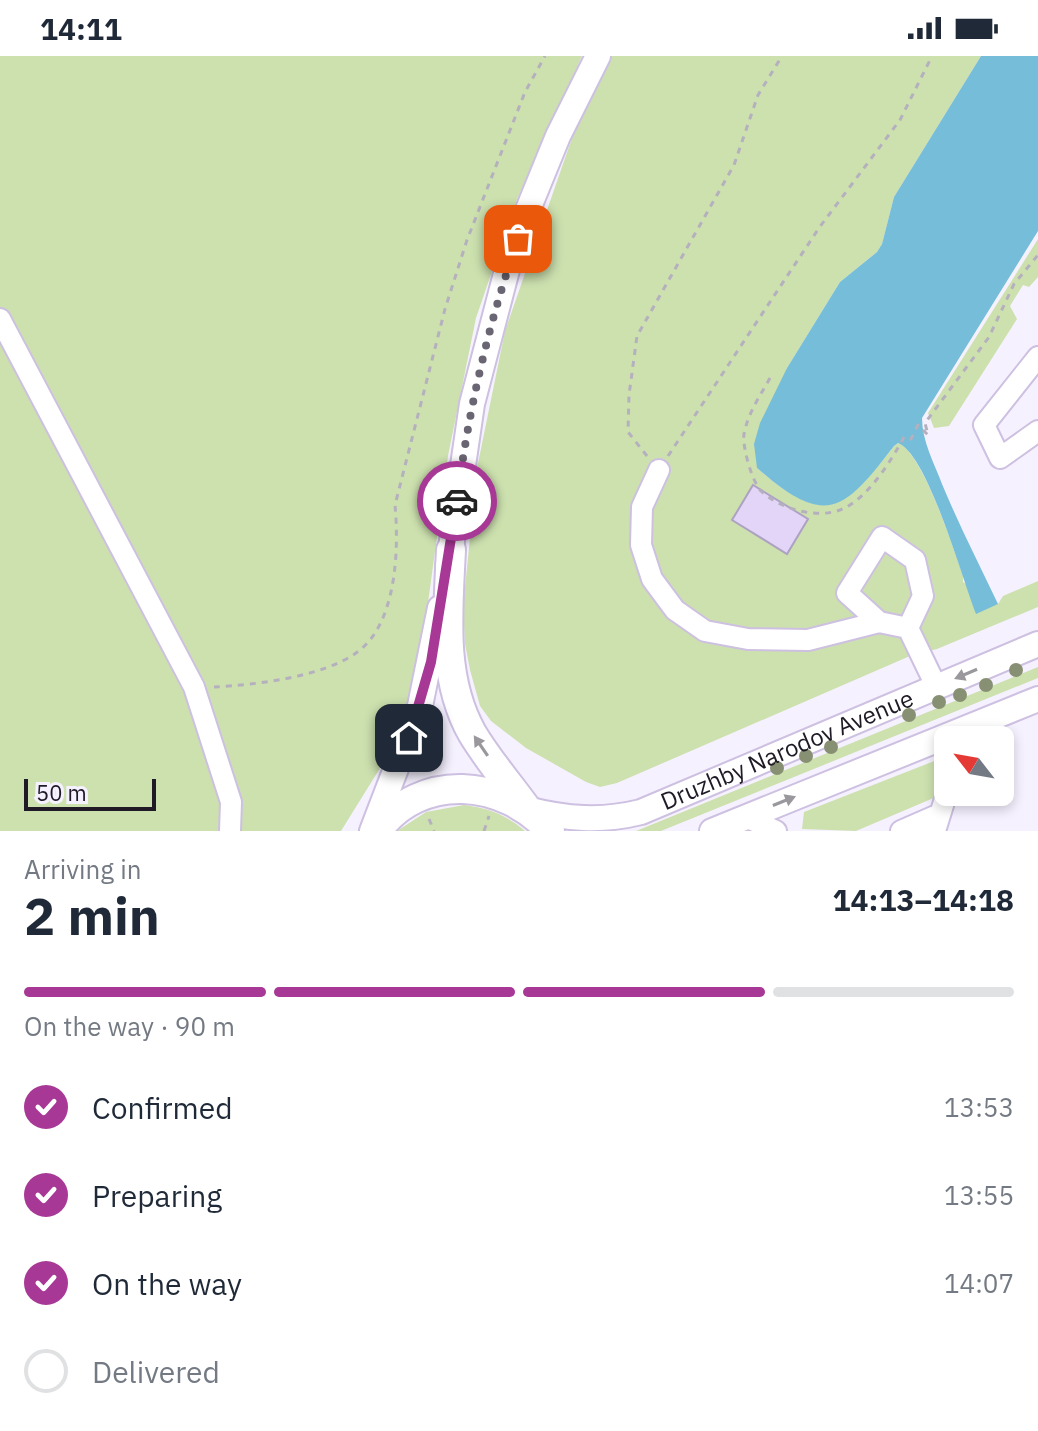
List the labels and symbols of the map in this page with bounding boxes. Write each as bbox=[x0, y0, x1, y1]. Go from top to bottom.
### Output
pin bbox=[484, 205, 552, 273]
courier bbox=[417, 461, 497, 541]
one-way arrow bbox=[954, 667, 978, 680]
street label: Druzhby Narodov Avenue bbox=[655, 682, 918, 817]
pin bbox=[375, 704, 443, 772]
north arrow bbox=[934, 726, 1014, 806]
one-way arrow bbox=[474, 735, 489, 757]
scale bar bbox=[24, 775, 156, 811]
one-way arrow bbox=[772, 795, 796, 808]

